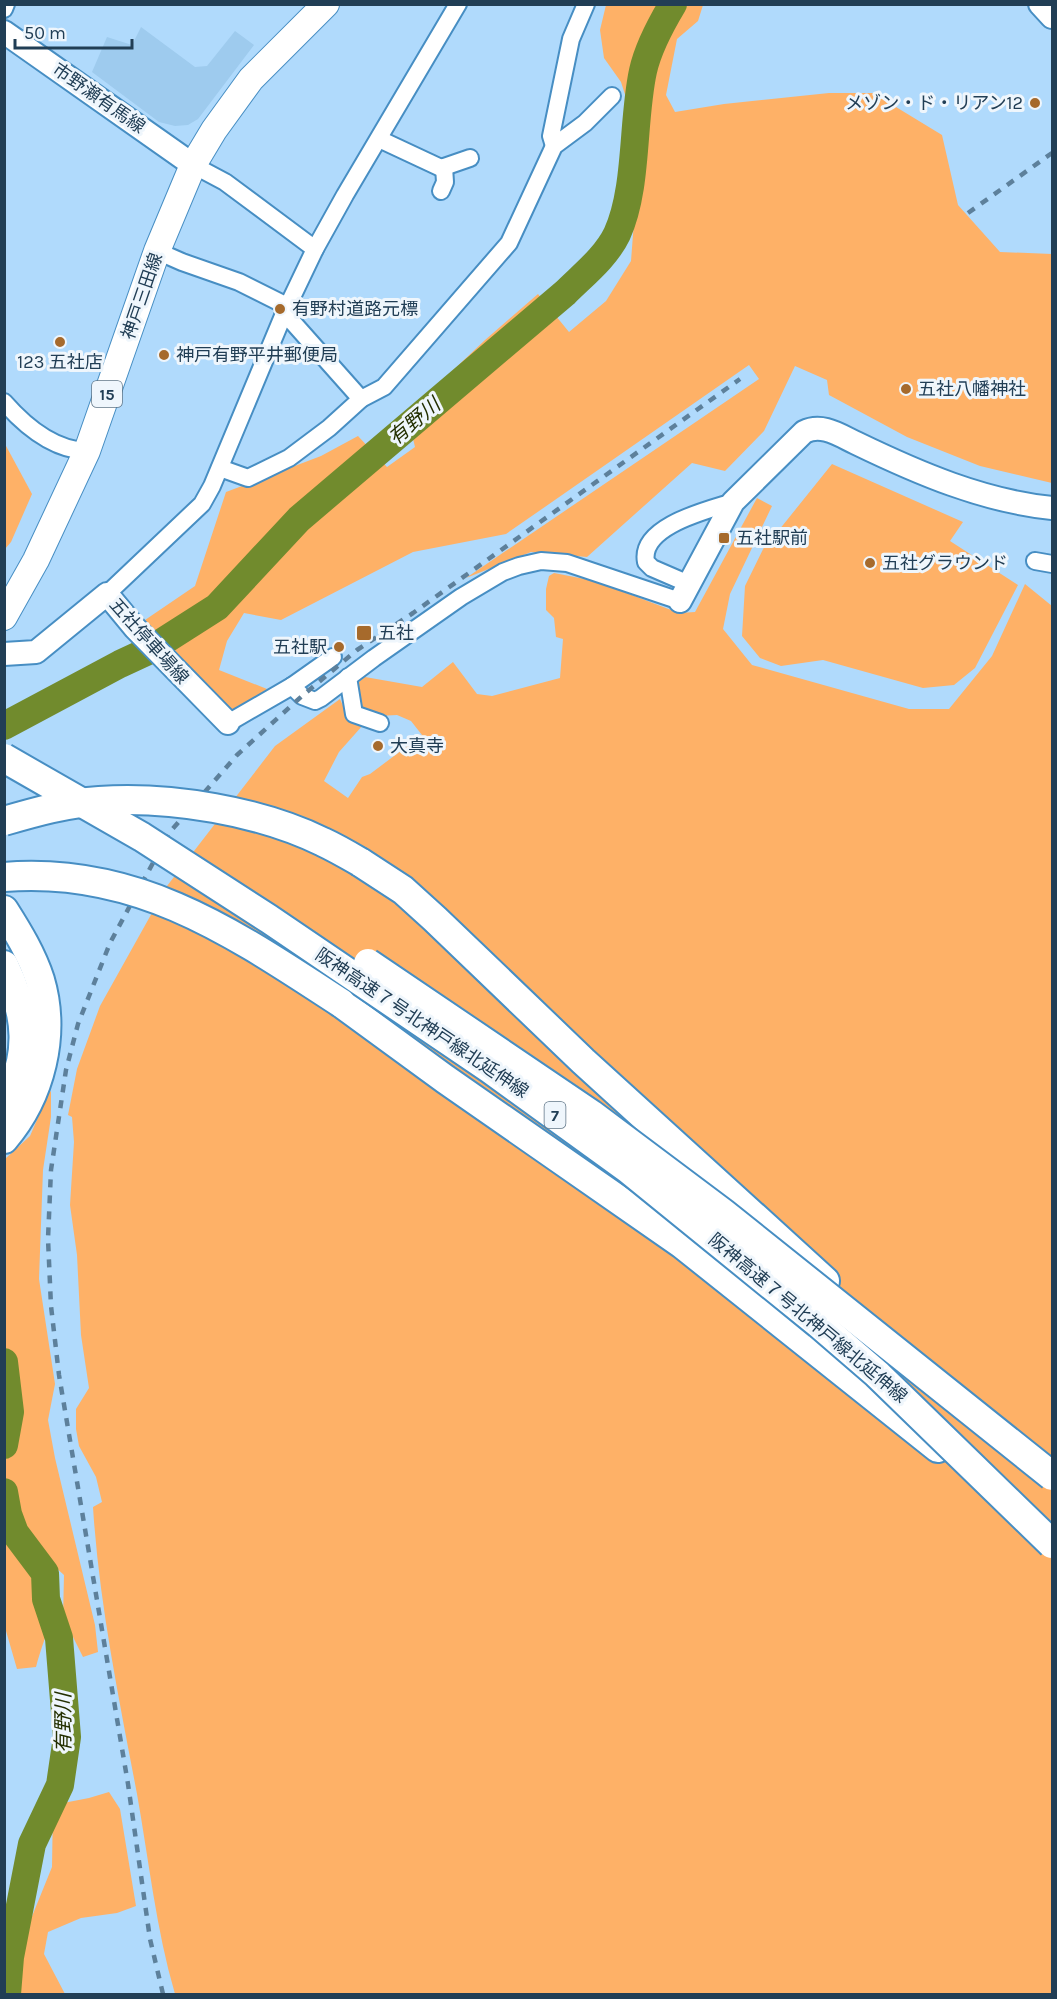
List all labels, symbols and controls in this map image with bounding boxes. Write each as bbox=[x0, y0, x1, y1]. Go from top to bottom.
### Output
scale bar bbox=[15, 12, 132, 50]
text: 50 m bbox=[24, 22, 66, 44]
street label: 市野瀬有馬線 bbox=[48, 58, 150, 138]
place label: メゾン・ド・リアン12 bbox=[845, 92, 1023, 114]
marker: メゾン・ド・リアン12 bbox=[1028, 96, 1042, 110]
street label: 神戸三田線 bbox=[117, 250, 167, 342]
place label: 有野村道路元標 bbox=[292, 298, 418, 320]
marker: 有野村道路元標 bbox=[273, 302, 287, 316]
marker: 123 五社店 bbox=[53, 335, 67, 349]
place label: 神戸有野平井郵便局 bbox=[176, 344, 338, 366]
marker: 神戸有野平井郵便局 bbox=[157, 348, 171, 362]
place label: 123 五社店 bbox=[17, 351, 103, 373]
place label: 五社八幡神社 bbox=[918, 378, 1026, 400]
road number: 15 bbox=[92, 381, 122, 407]
marker: 五社八幡神社 bbox=[899, 382, 913, 396]
water label: 有野川 bbox=[384, 392, 446, 449]
place label: 五社駅前 bbox=[736, 527, 808, 549]
marker: 五社駅前 bbox=[717, 531, 731, 545]
place label: 五社グラウンド bbox=[882, 552, 1008, 574]
marker: 五社グラウンド bbox=[863, 556, 877, 570]
street label: 五社停車場線 bbox=[105, 594, 193, 688]
place label: 五社 bbox=[378, 622, 414, 644]
marker: 五社 bbox=[355, 624, 373, 642]
place label: 五社駅 bbox=[273, 636, 327, 658]
marker: 五社駅 bbox=[332, 640, 346, 654]
place label: 大真寺 bbox=[390, 735, 444, 757]
marker: 大真寺 bbox=[371, 739, 385, 753]
street label: 阪神高速７号北神戸線北延伸線 bbox=[311, 943, 533, 1103]
road number: 7 bbox=[544, 1102, 566, 1128]
street label: 阪神高速７号北神戸線北延伸線 bbox=[704, 1229, 912, 1407]
water label: 有野川 bbox=[52, 1691, 75, 1753]

